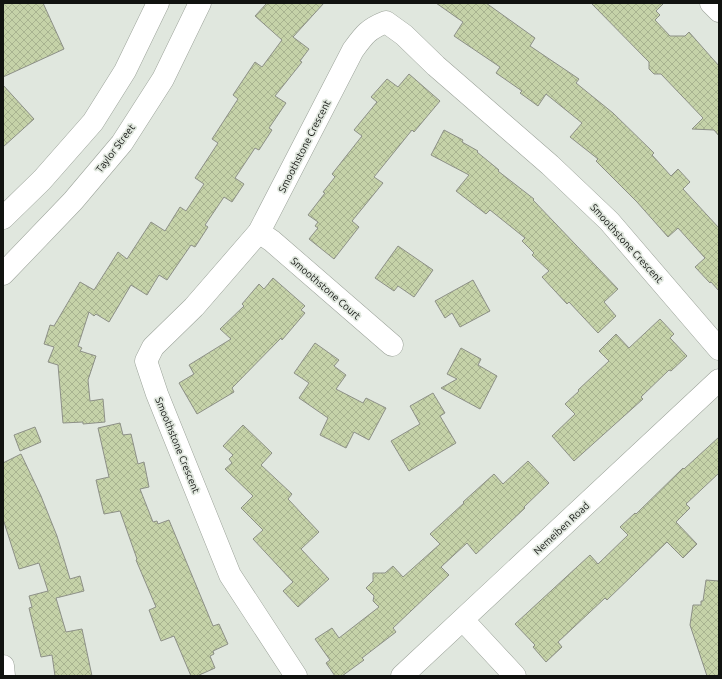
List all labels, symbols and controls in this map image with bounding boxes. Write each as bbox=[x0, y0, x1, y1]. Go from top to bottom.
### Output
street label: Smoothstone Crescent bbox=[276, 98, 333, 194]
street label: Taylor Street bbox=[94, 122, 137, 175]
street label: Smoothstone Crescent bbox=[588, 202, 665, 285]
street label: Smoothstone Court bbox=[289, 255, 363, 322]
street label: Smoothstone Crescent bbox=[153, 396, 202, 495]
street label: Nemeiben Road bbox=[531, 500, 591, 557]

